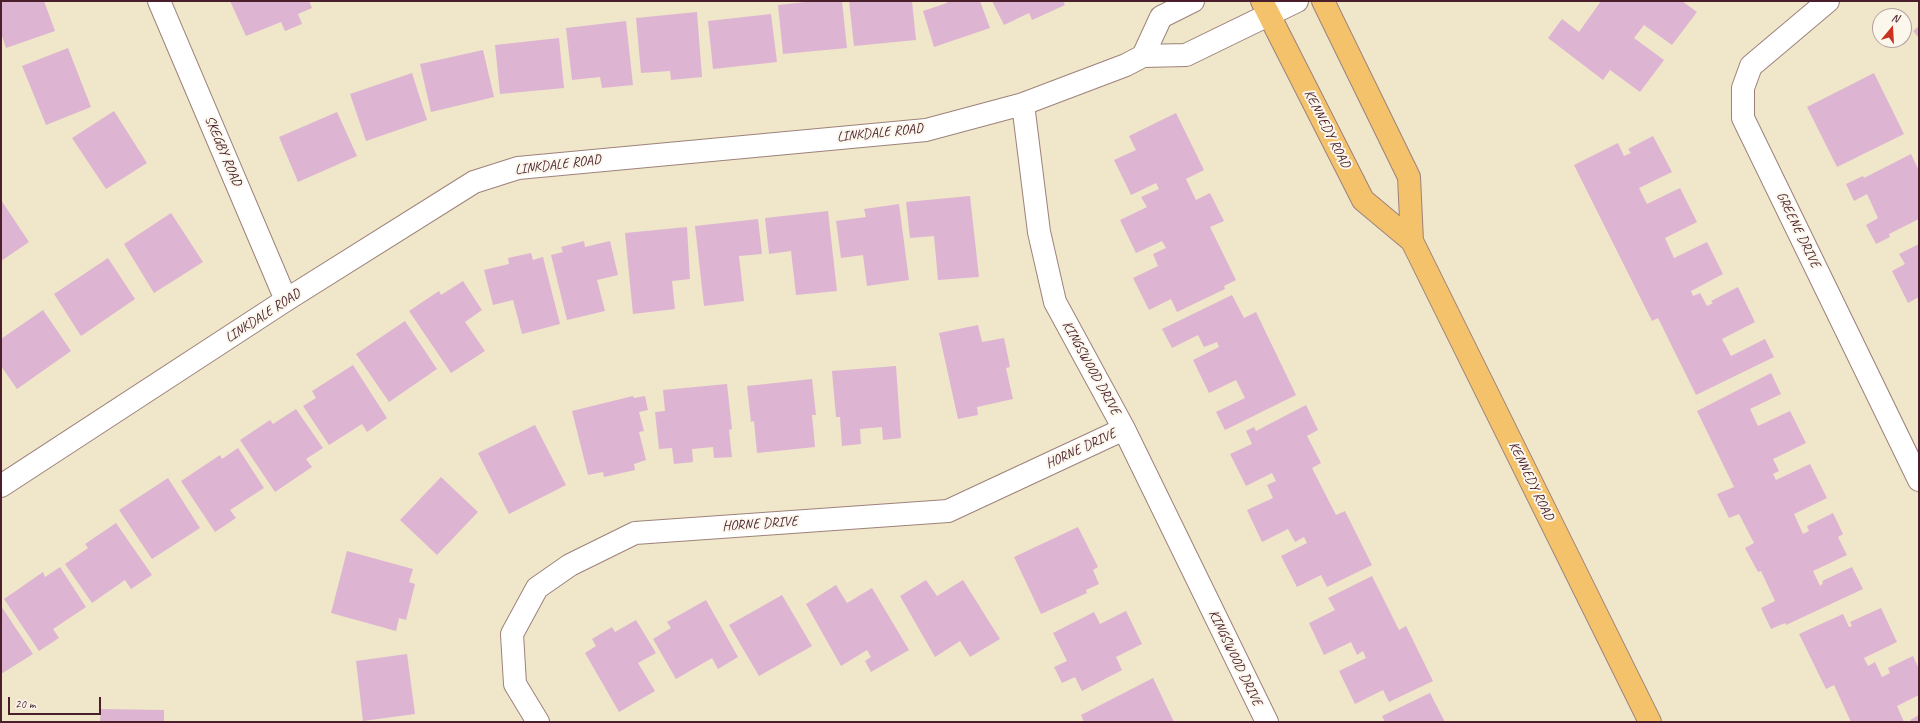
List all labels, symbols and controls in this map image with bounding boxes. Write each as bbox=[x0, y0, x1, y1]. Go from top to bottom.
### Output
north arrow bbox=[1872, 8, 1912, 48]
text: N bbox=[1890, 10, 1901, 25]
street label: KENNEDY ROAD bbox=[1300, 87, 1354, 171]
street label: SKEGBY ROAD bbox=[201, 113, 245, 189]
street label: LINKDALE ROAD bbox=[836, 120, 924, 146]
street label: LINKDALE ROAD bbox=[514, 151, 602, 179]
street label: GREENE DRIVE bbox=[1772, 189, 1824, 271]
street label: LINKDALE ROAD bbox=[222, 285, 304, 347]
street label: KINGSWOOD DRIVE bbox=[1058, 318, 1124, 418]
street label: HORNE DRIVE bbox=[1043, 425, 1119, 473]
street label: KENNEDY ROAD bbox=[1505, 439, 1557, 523]
street label: HORNE DRIVE bbox=[722, 513, 798, 535]
street label: KINGSWOOD DRIVE bbox=[1204, 607, 1266, 709]
scale bar bbox=[10, 689, 103, 715]
text: 20 m bbox=[15, 696, 35, 712]

